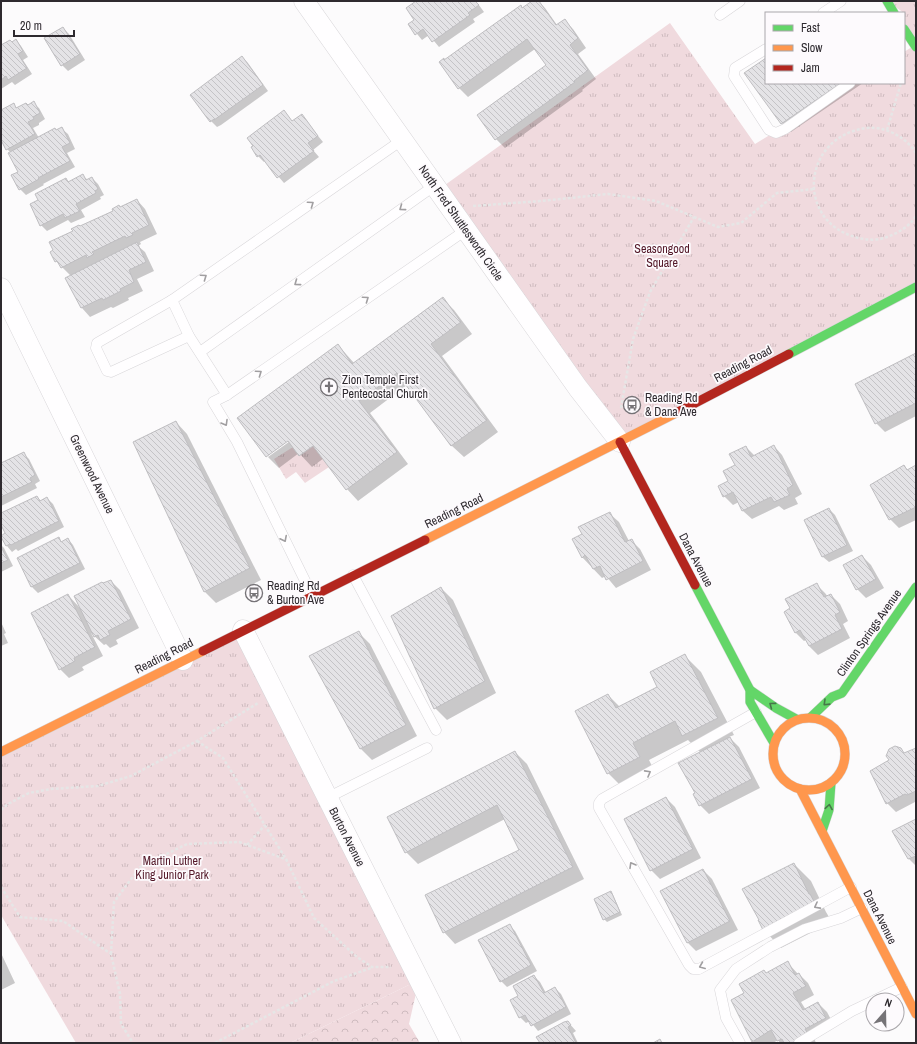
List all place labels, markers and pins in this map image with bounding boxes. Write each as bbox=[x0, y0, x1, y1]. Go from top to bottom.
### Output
place label: Zion Temple First Pentecostal Church bbox=[342, 372, 428, 402]
church icon: Zion Temple First Pentecostal Church bbox=[319, 377, 339, 397]
place label: Reading Rd & Dana Ave bbox=[645, 390, 698, 420]
bus stop icon: Reading Rd & Dana Ave bbox=[622, 395, 642, 415]
place label: Reading Rd & Burton Ave bbox=[267, 578, 324, 608]
bus stop icon: Reading Rd & Burton Ave bbox=[244, 583, 264, 603]

